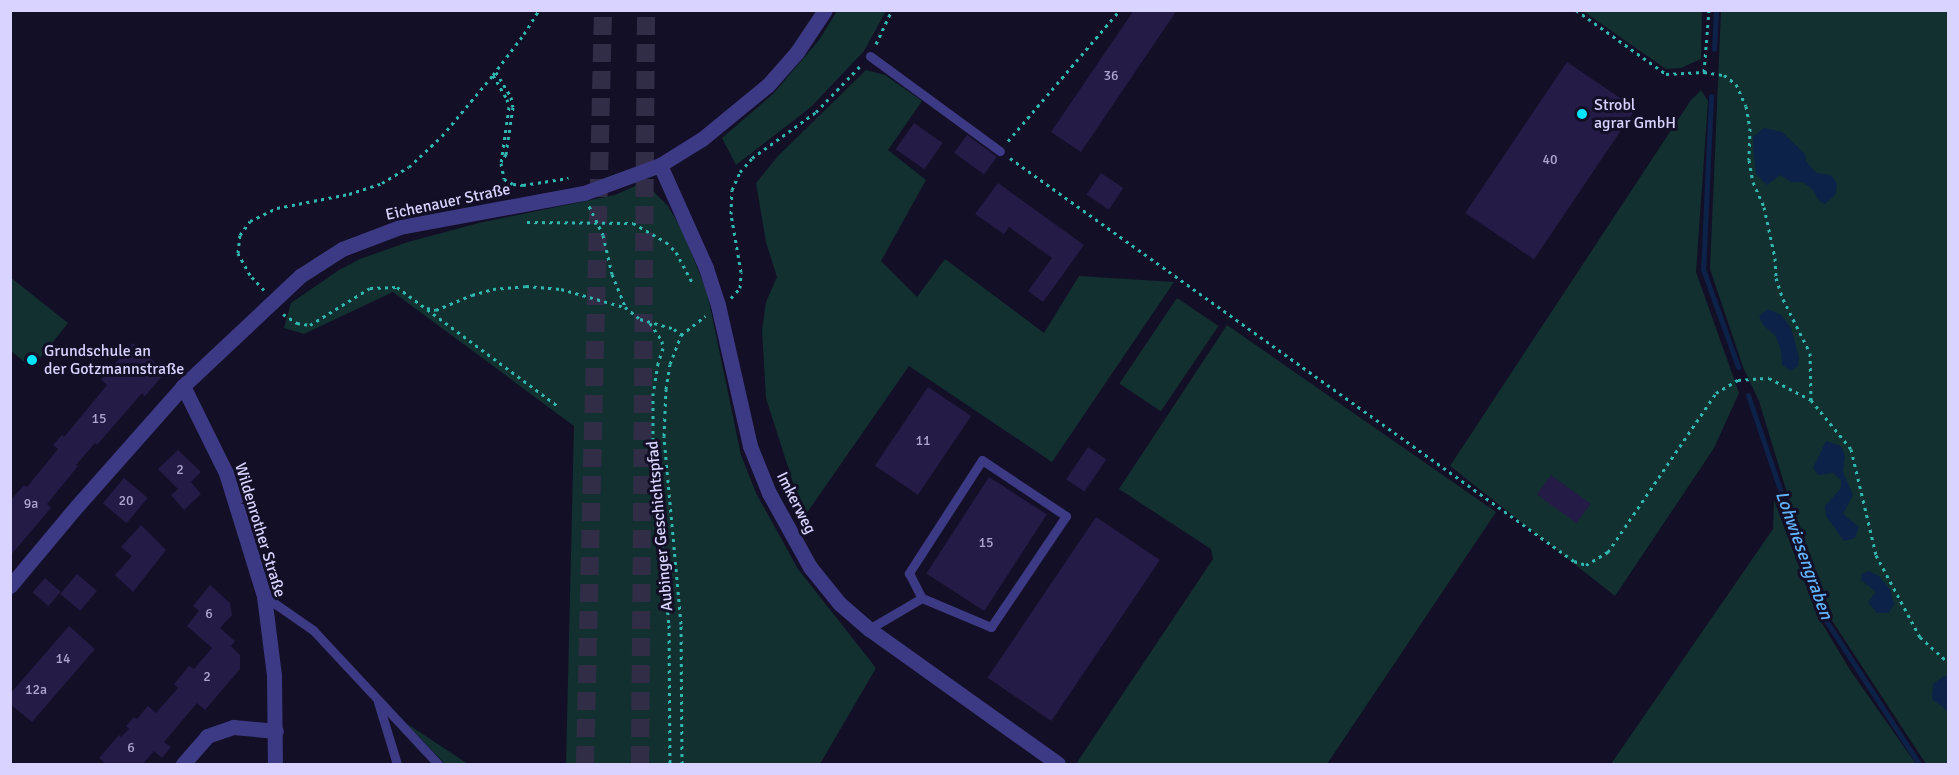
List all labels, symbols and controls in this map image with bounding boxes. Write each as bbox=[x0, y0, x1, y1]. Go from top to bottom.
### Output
house number: 36 bbox=[1103, 68, 1119, 84]
place label: Strobl agrar GmbH bbox=[1594, 95, 1676, 133]
marker: Strobl agrar GmbH bbox=[1575, 107, 1589, 121]
house number: 40 bbox=[1542, 152, 1558, 168]
street label: Eichenauer Straße bbox=[384, 179, 512, 225]
place label: Grundschule an der Gotzmannstraße bbox=[44, 341, 184, 379]
marker: Grundschule an der Gotzmannstraße bbox=[25, 353, 39, 367]
house number: 15 bbox=[91, 411, 107, 427]
house number: 11 bbox=[915, 433, 931, 449]
street label: Aubinger Geschichtspfad bbox=[643, 440, 677, 612]
street label: Wildenrother Straße bbox=[230, 460, 290, 600]
house number: 2 bbox=[176, 462, 184, 478]
street label: Imkerweg bbox=[772, 469, 820, 537]
water label: Lohwiesengraben bbox=[1771, 488, 1837, 622]
house number: 20 bbox=[118, 493, 134, 509]
house number: 9a bbox=[24, 496, 38, 512]
house number: 15 bbox=[978, 535, 994, 551]
house number: 6 bbox=[205, 606, 213, 622]
house number: 14 bbox=[55, 651, 71, 667]
house number: 2 bbox=[203, 669, 211, 685]
house number: 12a bbox=[25, 682, 47, 698]
house number: 6 bbox=[127, 740, 135, 756]

